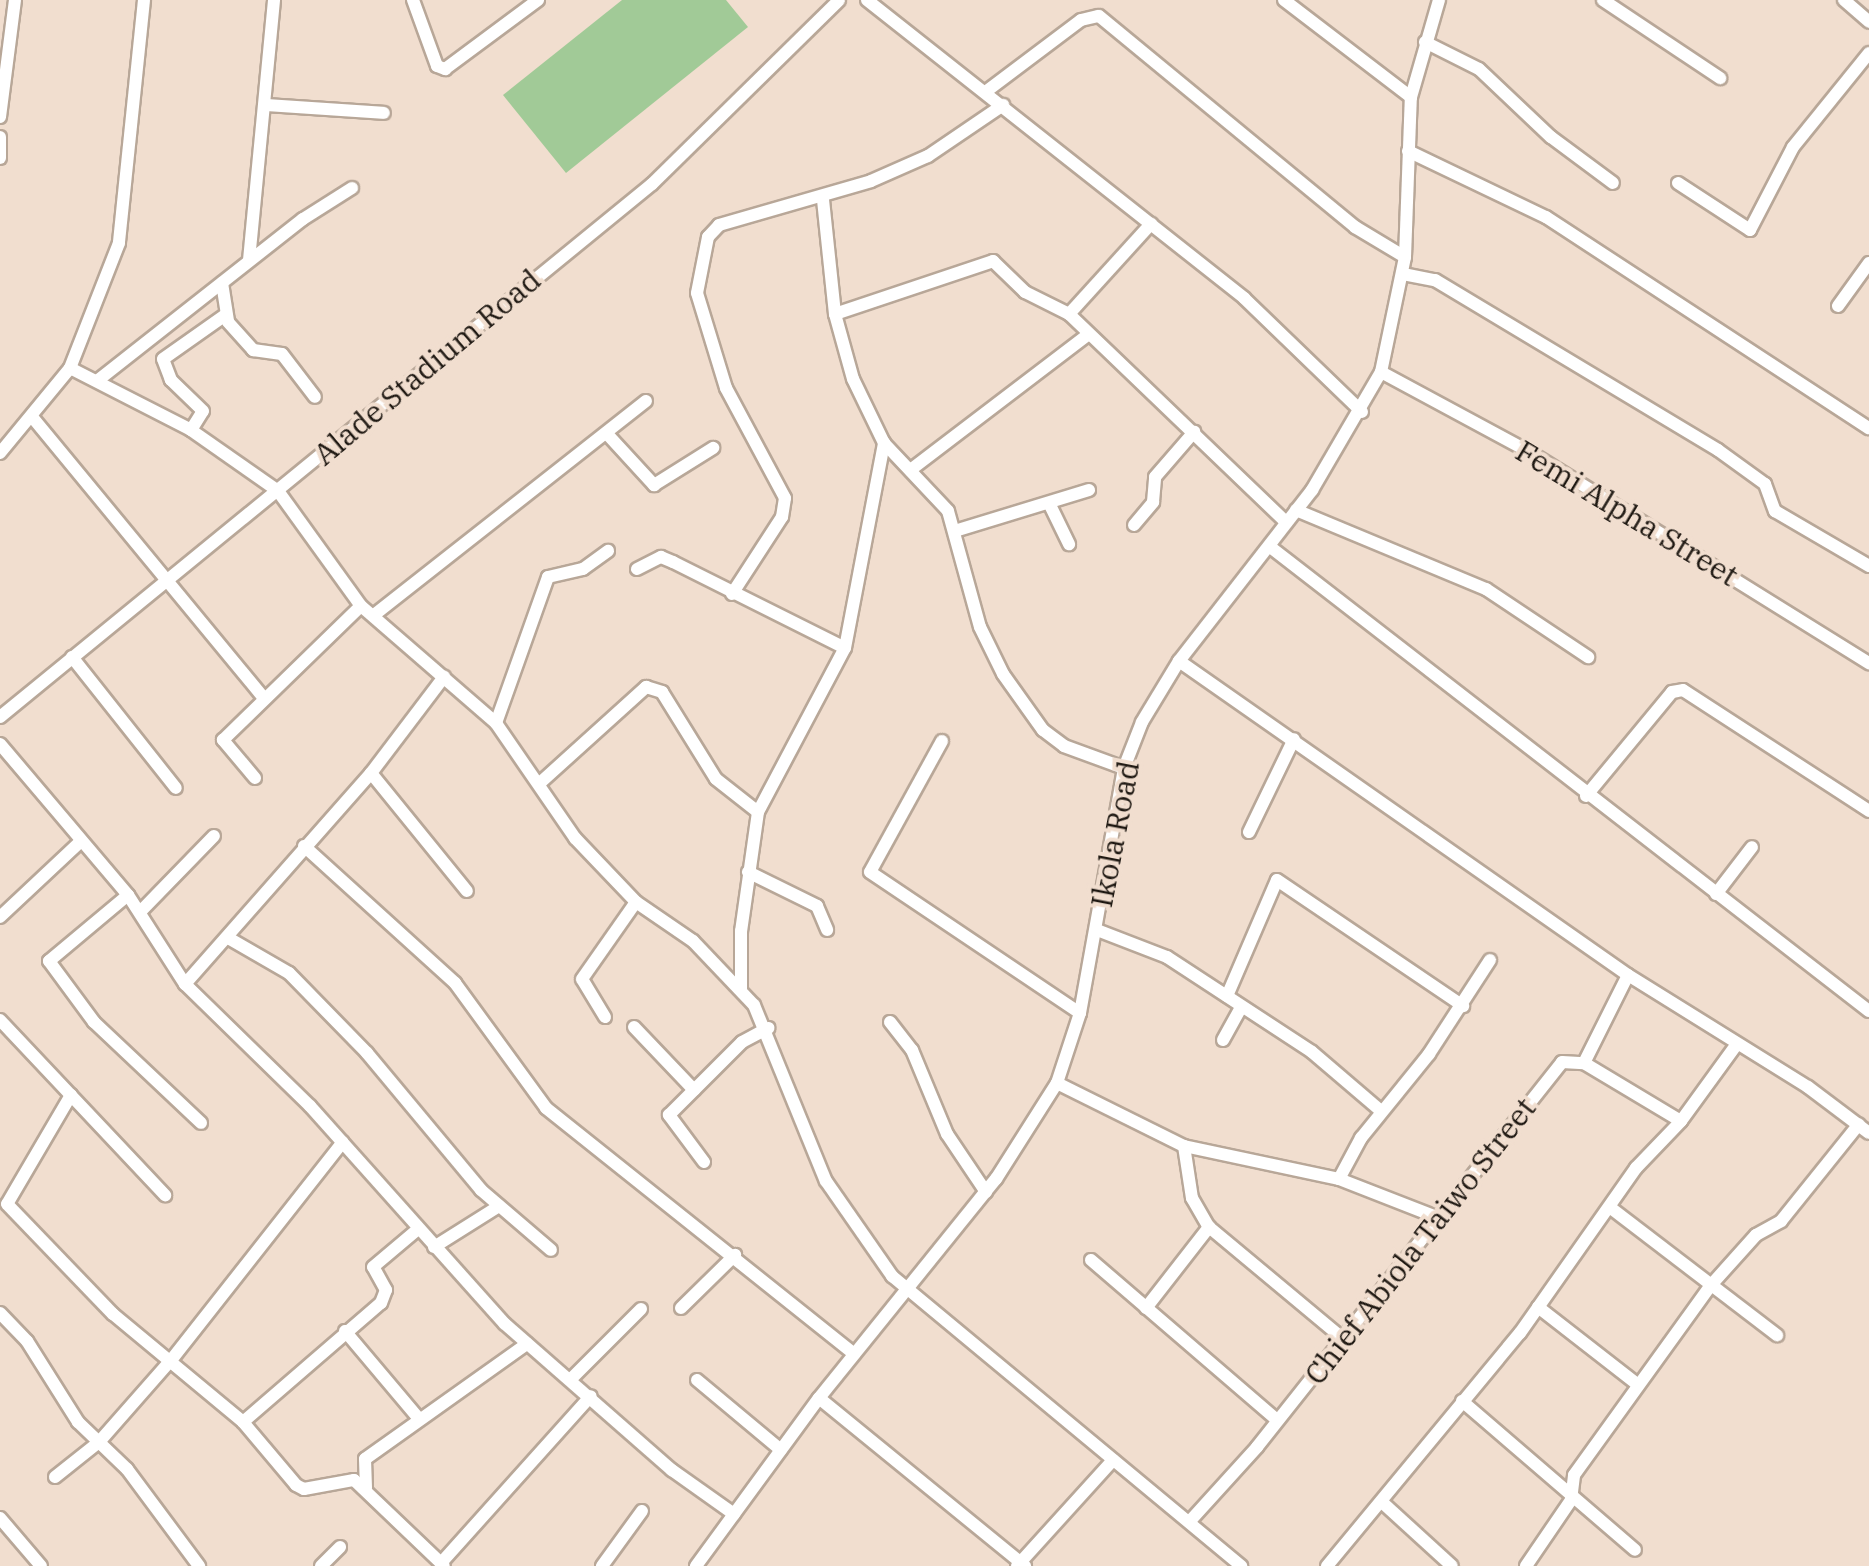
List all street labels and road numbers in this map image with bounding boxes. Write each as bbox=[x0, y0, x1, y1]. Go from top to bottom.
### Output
street label: Alade Stadium Road bbox=[306, 262, 548, 472]
street label: Femi Alpha Street bbox=[1509, 433, 1745, 593]
street label: Ikola Road bbox=[1083, 758, 1147, 910]
street label: Chief Abiola Taiwo Street bbox=[1297, 1091, 1543, 1391]

